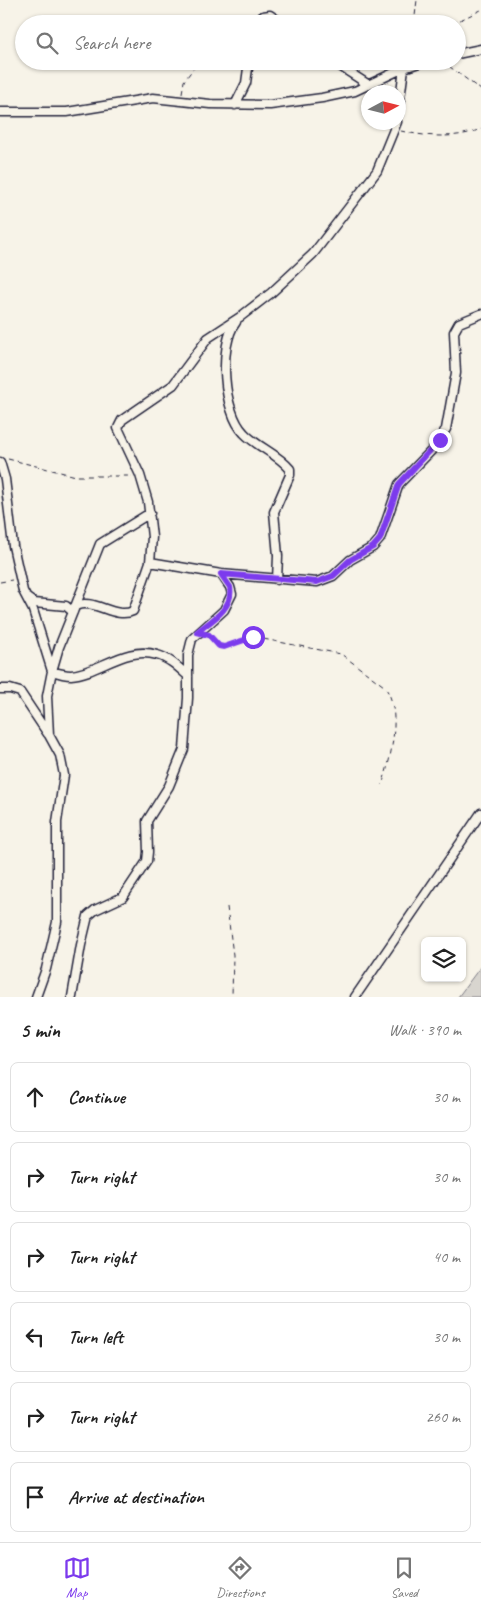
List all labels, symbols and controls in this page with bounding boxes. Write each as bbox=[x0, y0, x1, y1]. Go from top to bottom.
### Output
search box bbox=[15, 15, 466, 70]
icon: search bbox=[33, 29, 61, 57]
text: Search here bbox=[73, 31, 150, 55]
north arrow bbox=[361, 85, 406, 130]
route end bbox=[429, 429, 452, 452]
route start bbox=[242, 626, 265, 649]
map controls bbox=[421, 937, 466, 982]
button: layers bbox=[421, 937, 466, 982]
text: 5 min bbox=[20, 1017, 60, 1043]
text: Walk · 390 m bbox=[389, 1020, 461, 1040]
icon: ahead bbox=[21, 1083, 49, 1111]
text: Continue bbox=[68, 1085, 125, 1109]
text: 30 m bbox=[433, 1087, 460, 1107]
icon: right bbox=[21, 1163, 49, 1191]
text: Turn right bbox=[68, 1165, 135, 1189]
text: 30 m bbox=[433, 1167, 460, 1187]
icon: right bbox=[21, 1243, 49, 1271]
text: Turn right bbox=[68, 1245, 135, 1269]
text: 40 m bbox=[433, 1247, 460, 1267]
icon: left bbox=[21, 1323, 49, 1351]
text: Turn left bbox=[68, 1325, 123, 1349]
text: 30 m bbox=[433, 1327, 460, 1347]
icon: right bbox=[21, 1403, 49, 1431]
text: Turn right bbox=[68, 1405, 135, 1429]
text: 260 m bbox=[426, 1407, 460, 1427]
icon: arrive bbox=[21, 1483, 49, 1511]
text: Arrive at destination bbox=[68, 1485, 204, 1509]
tab: Map bbox=[63, 1554, 91, 1601]
tab: Directions bbox=[216, 1554, 265, 1601]
tab: Saved bbox=[390, 1554, 418, 1601]

